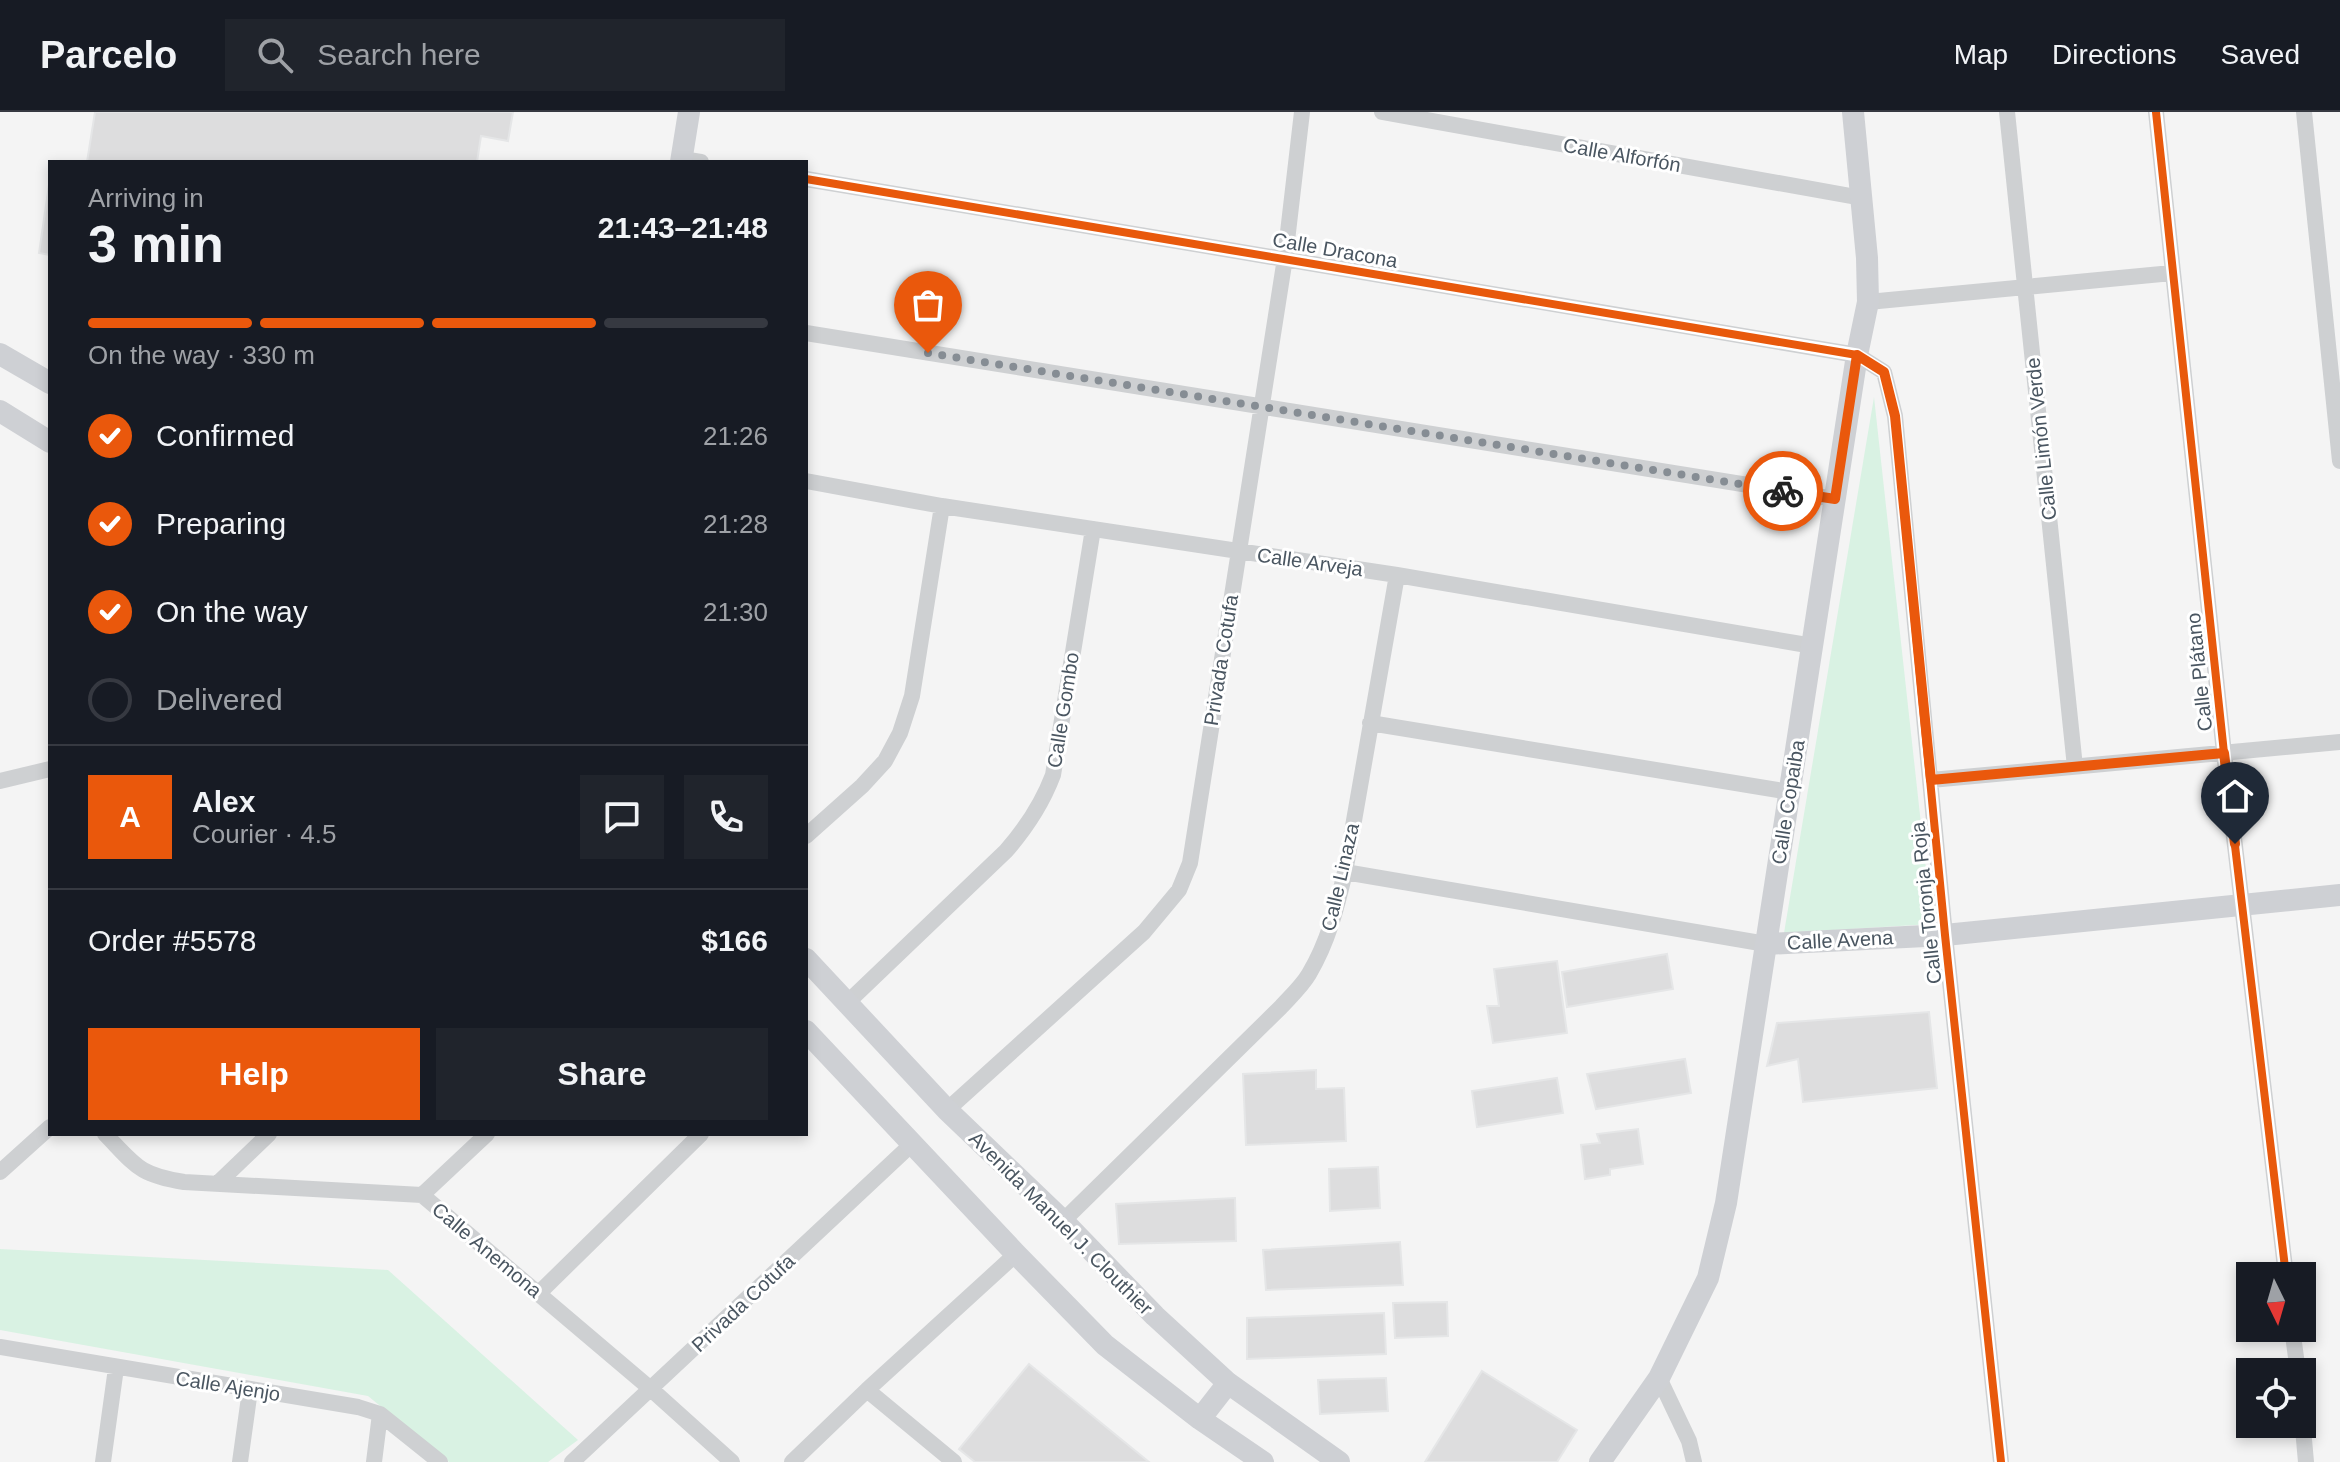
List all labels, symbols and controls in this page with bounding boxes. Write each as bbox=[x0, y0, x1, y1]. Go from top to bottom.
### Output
search box bbox=[225, 19, 785, 91]
icon: search bbox=[253, 33, 297, 77]
text: Parcelo bbox=[40, 34, 177, 76]
text: Search here bbox=[317, 38, 481, 71]
text: Map bbox=[1954, 39, 2008, 70]
text: Directions bbox=[2052, 39, 2177, 70]
text: Saved bbox=[2221, 39, 2300, 70]
street label: Calle Alforfón bbox=[1562, 134, 1682, 176]
text: Arriving in bbox=[88, 183, 204, 213]
text: 21:43–21:48 bbox=[598, 211, 768, 244]
text: 3 min bbox=[88, 215, 224, 273]
street label: Calle Dracona bbox=[1271, 228, 1400, 272]
pin bbox=[894, 271, 962, 353]
icon: bag bbox=[906, 283, 950, 327]
text: On the way · 330 m bbox=[88, 340, 315, 370]
street label: Calle Limón Verde bbox=[2022, 357, 2060, 521]
icon: check bbox=[88, 414, 132, 458]
text: Confirmed bbox=[156, 419, 294, 452]
text: 21:26 bbox=[703, 421, 768, 451]
courier bbox=[1743, 451, 1823, 531]
icon: bike bbox=[1761, 469, 1805, 513]
icon: check bbox=[88, 502, 132, 546]
text: Preparing bbox=[156, 507, 286, 540]
text: 21:28 bbox=[703, 509, 768, 539]
street label: Calle Arveja bbox=[1256, 544, 1365, 580]
icon: check bbox=[88, 590, 132, 634]
street label: Privada Cotufa bbox=[1200, 592, 1242, 727]
text: On the way bbox=[156, 595, 308, 628]
text: 21:30 bbox=[703, 597, 768, 627]
street label: Calle Plátano bbox=[2182, 612, 2216, 732]
street label: Calle Gombo bbox=[1043, 651, 1083, 769]
text: Delivered bbox=[156, 683, 283, 716]
street label: Calle Copaiba bbox=[1767, 737, 1809, 866]
pin bbox=[2201, 762, 2269, 844]
icon: home bbox=[2213, 774, 2257, 818]
button: chat bbox=[580, 775, 664, 859]
button: phone bbox=[684, 775, 768, 859]
text: Alex bbox=[192, 785, 255, 818]
text: A bbox=[119, 800, 141, 833]
text: Courier · 4.5 bbox=[192, 819, 337, 849]
street label: Calle Linaza bbox=[1317, 820, 1363, 933]
street label: Calle Toronja Roja bbox=[1906, 820, 1945, 985]
text: Order #5578 bbox=[88, 924, 256, 957]
text: $166 bbox=[701, 924, 768, 957]
street label: Calle Avena bbox=[1786, 926, 1895, 954]
button: Help bbox=[88, 1028, 420, 1120]
button: Share bbox=[436, 1028, 768, 1120]
street label: Avenida Manuel J. Clouthier bbox=[965, 1127, 1157, 1319]
street label: Calle Anemona bbox=[428, 1198, 547, 1303]
street label: Privada Cotufa bbox=[687, 1249, 800, 1356]
north arrow bbox=[2236, 1262, 2316, 1342]
map controls bbox=[2236, 1262, 2316, 1438]
button: locate bbox=[2236, 1358, 2316, 1438]
street label: Calle Ajenjo bbox=[174, 1367, 282, 1405]

